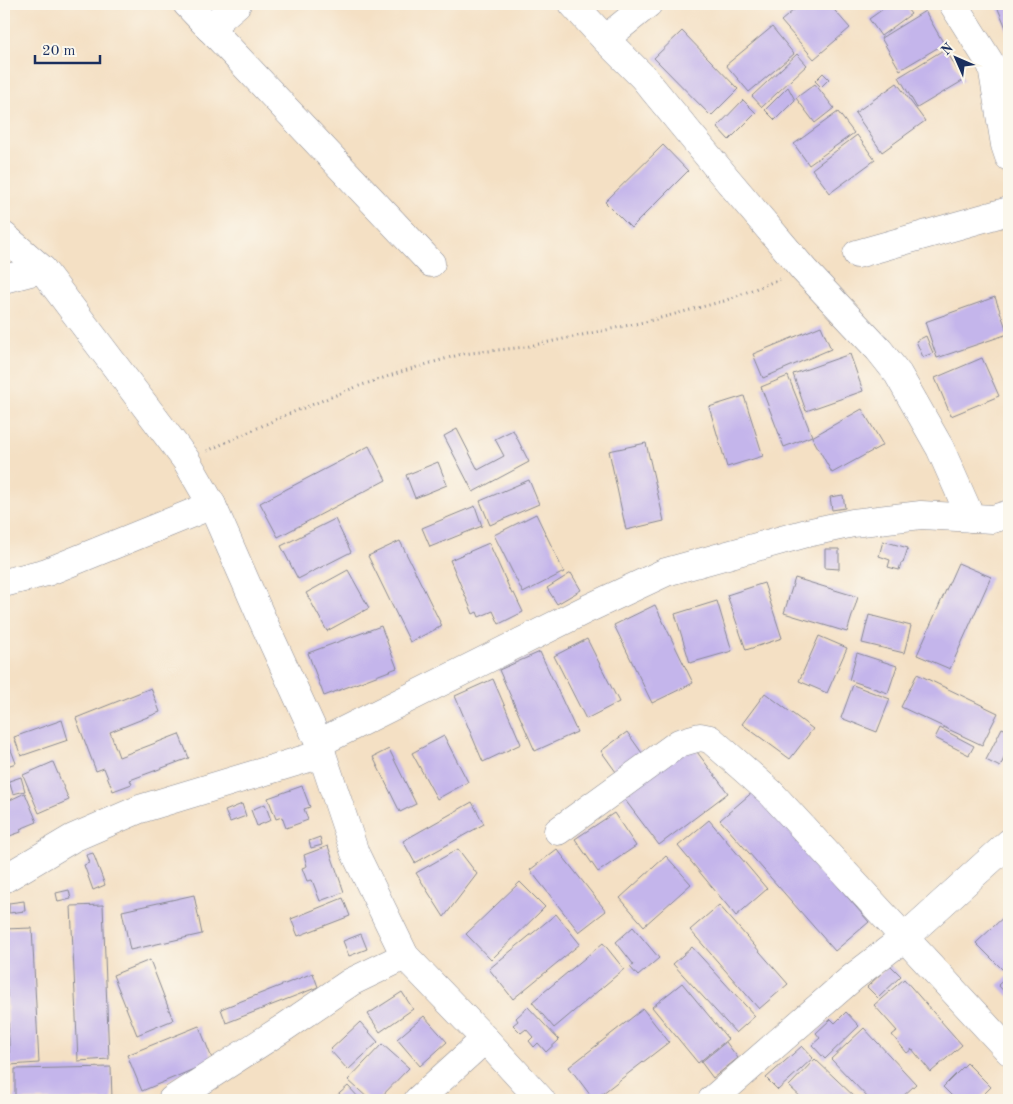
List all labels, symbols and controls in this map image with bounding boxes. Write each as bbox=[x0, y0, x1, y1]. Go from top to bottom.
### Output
scale bar bbox=[35, 32, 100, 64]
north arrow bbox=[930, 32, 980, 82]
text: N bbox=[939, 41, 956, 58]
text: 20 m bbox=[42, 44, 76, 59]

